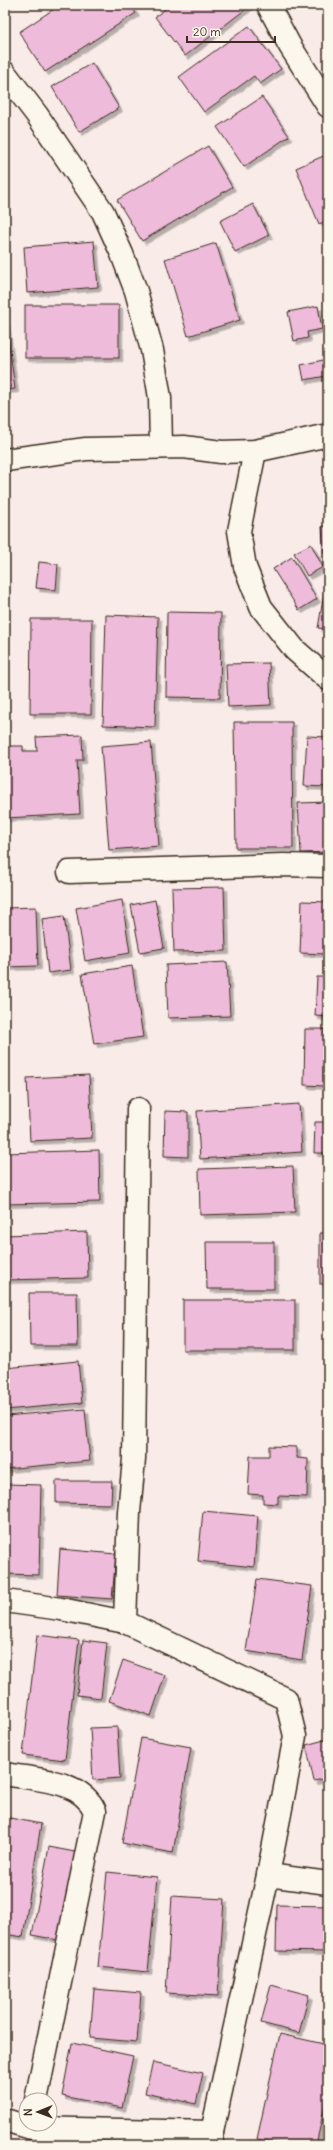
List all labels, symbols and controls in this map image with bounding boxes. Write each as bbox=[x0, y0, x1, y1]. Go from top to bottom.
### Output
scale bar bbox=[187, 18, 275, 44]
text: 20 m bbox=[193, 24, 221, 39]
north arrow bbox=[18, 2092, 58, 2132]
text: N bbox=[21, 2108, 35, 2116]

